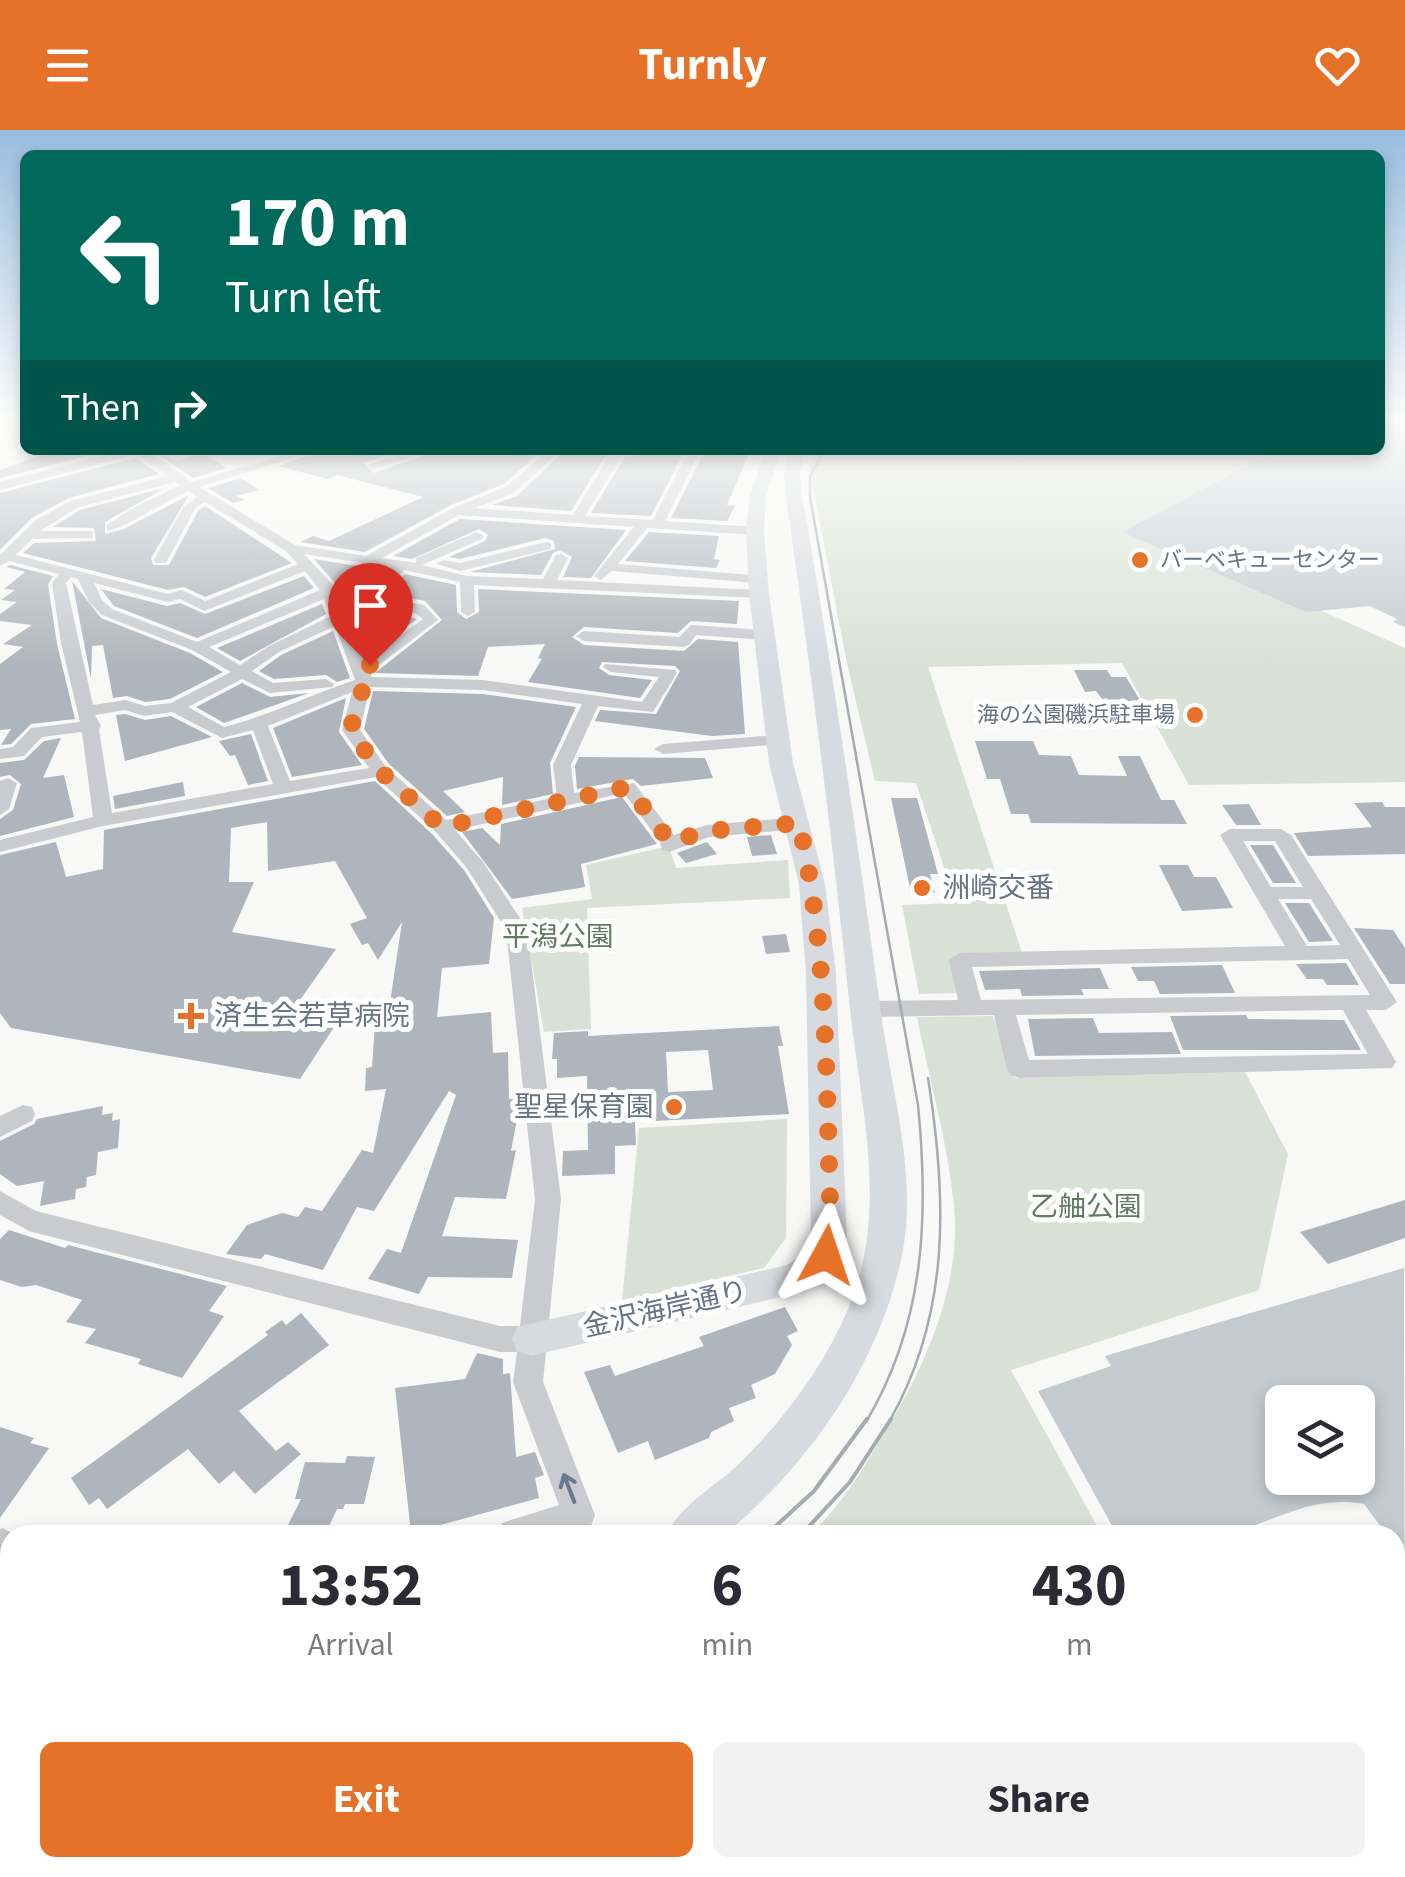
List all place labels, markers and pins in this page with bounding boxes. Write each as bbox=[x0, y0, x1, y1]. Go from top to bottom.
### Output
place label: バーベキューセンター bbox=[1160, 544, 1380, 576]
marker: バーベキューセンター bbox=[1129, 549, 1151, 571]
pin bbox=[328, 563, 413, 666]
place label: 海の公園磯浜駐車場 bbox=[977, 699, 1175, 731]
marker: 海の公園磯浜駐車場 bbox=[1184, 704, 1206, 726]
place label: 洲崎交番 bbox=[942, 868, 1054, 908]
marker: 洲崎交番 bbox=[911, 877, 933, 899]
place label: 済生会若草病院 bbox=[214, 996, 410, 1036]
marker: 済生会若草病院 bbox=[178, 1003, 204, 1029]
place label: 聖星保育園 bbox=[514, 1087, 654, 1127]
marker: 聖星保育園 bbox=[663, 1096, 685, 1118]

